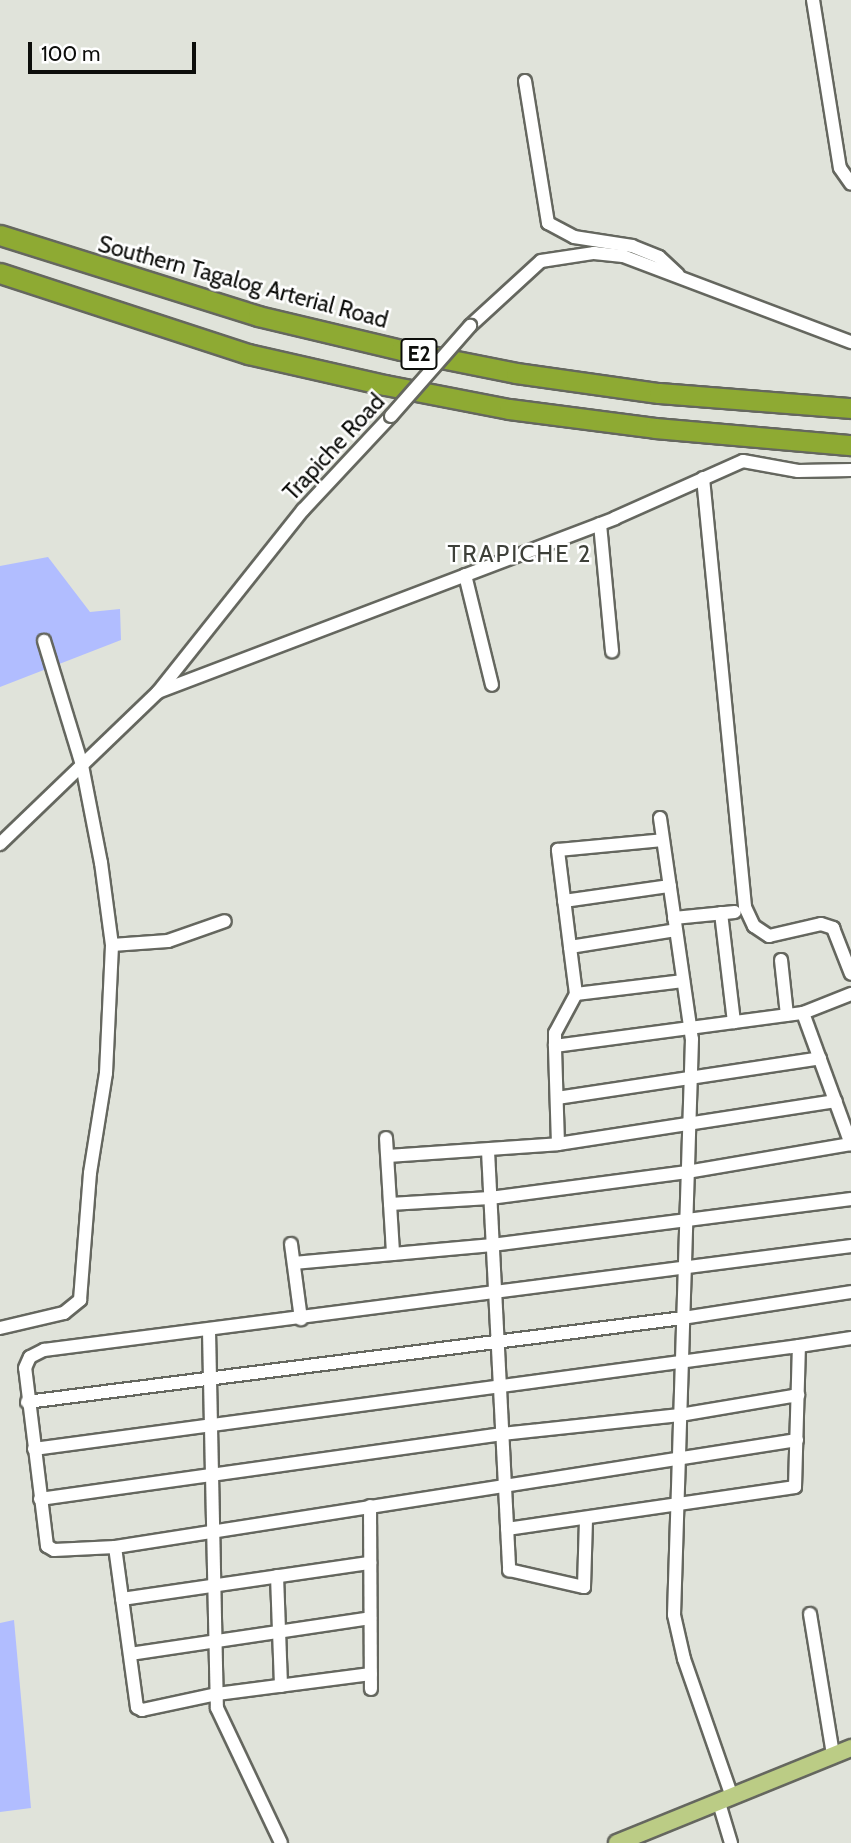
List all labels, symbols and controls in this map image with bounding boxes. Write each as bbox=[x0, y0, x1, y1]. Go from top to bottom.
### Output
scale bar bbox=[32, 28, 200, 72]
text: 100 m bbox=[41, 41, 100, 66]
street label: Southern Tagalog Arterial Road bbox=[95, 230, 391, 334]
road number: E2 bbox=[400, 336, 438, 372]
street label: Trapiche Road bbox=[278, 388, 390, 506]
district label: TRAPICHE 2 bbox=[449, 540, 591, 568]

